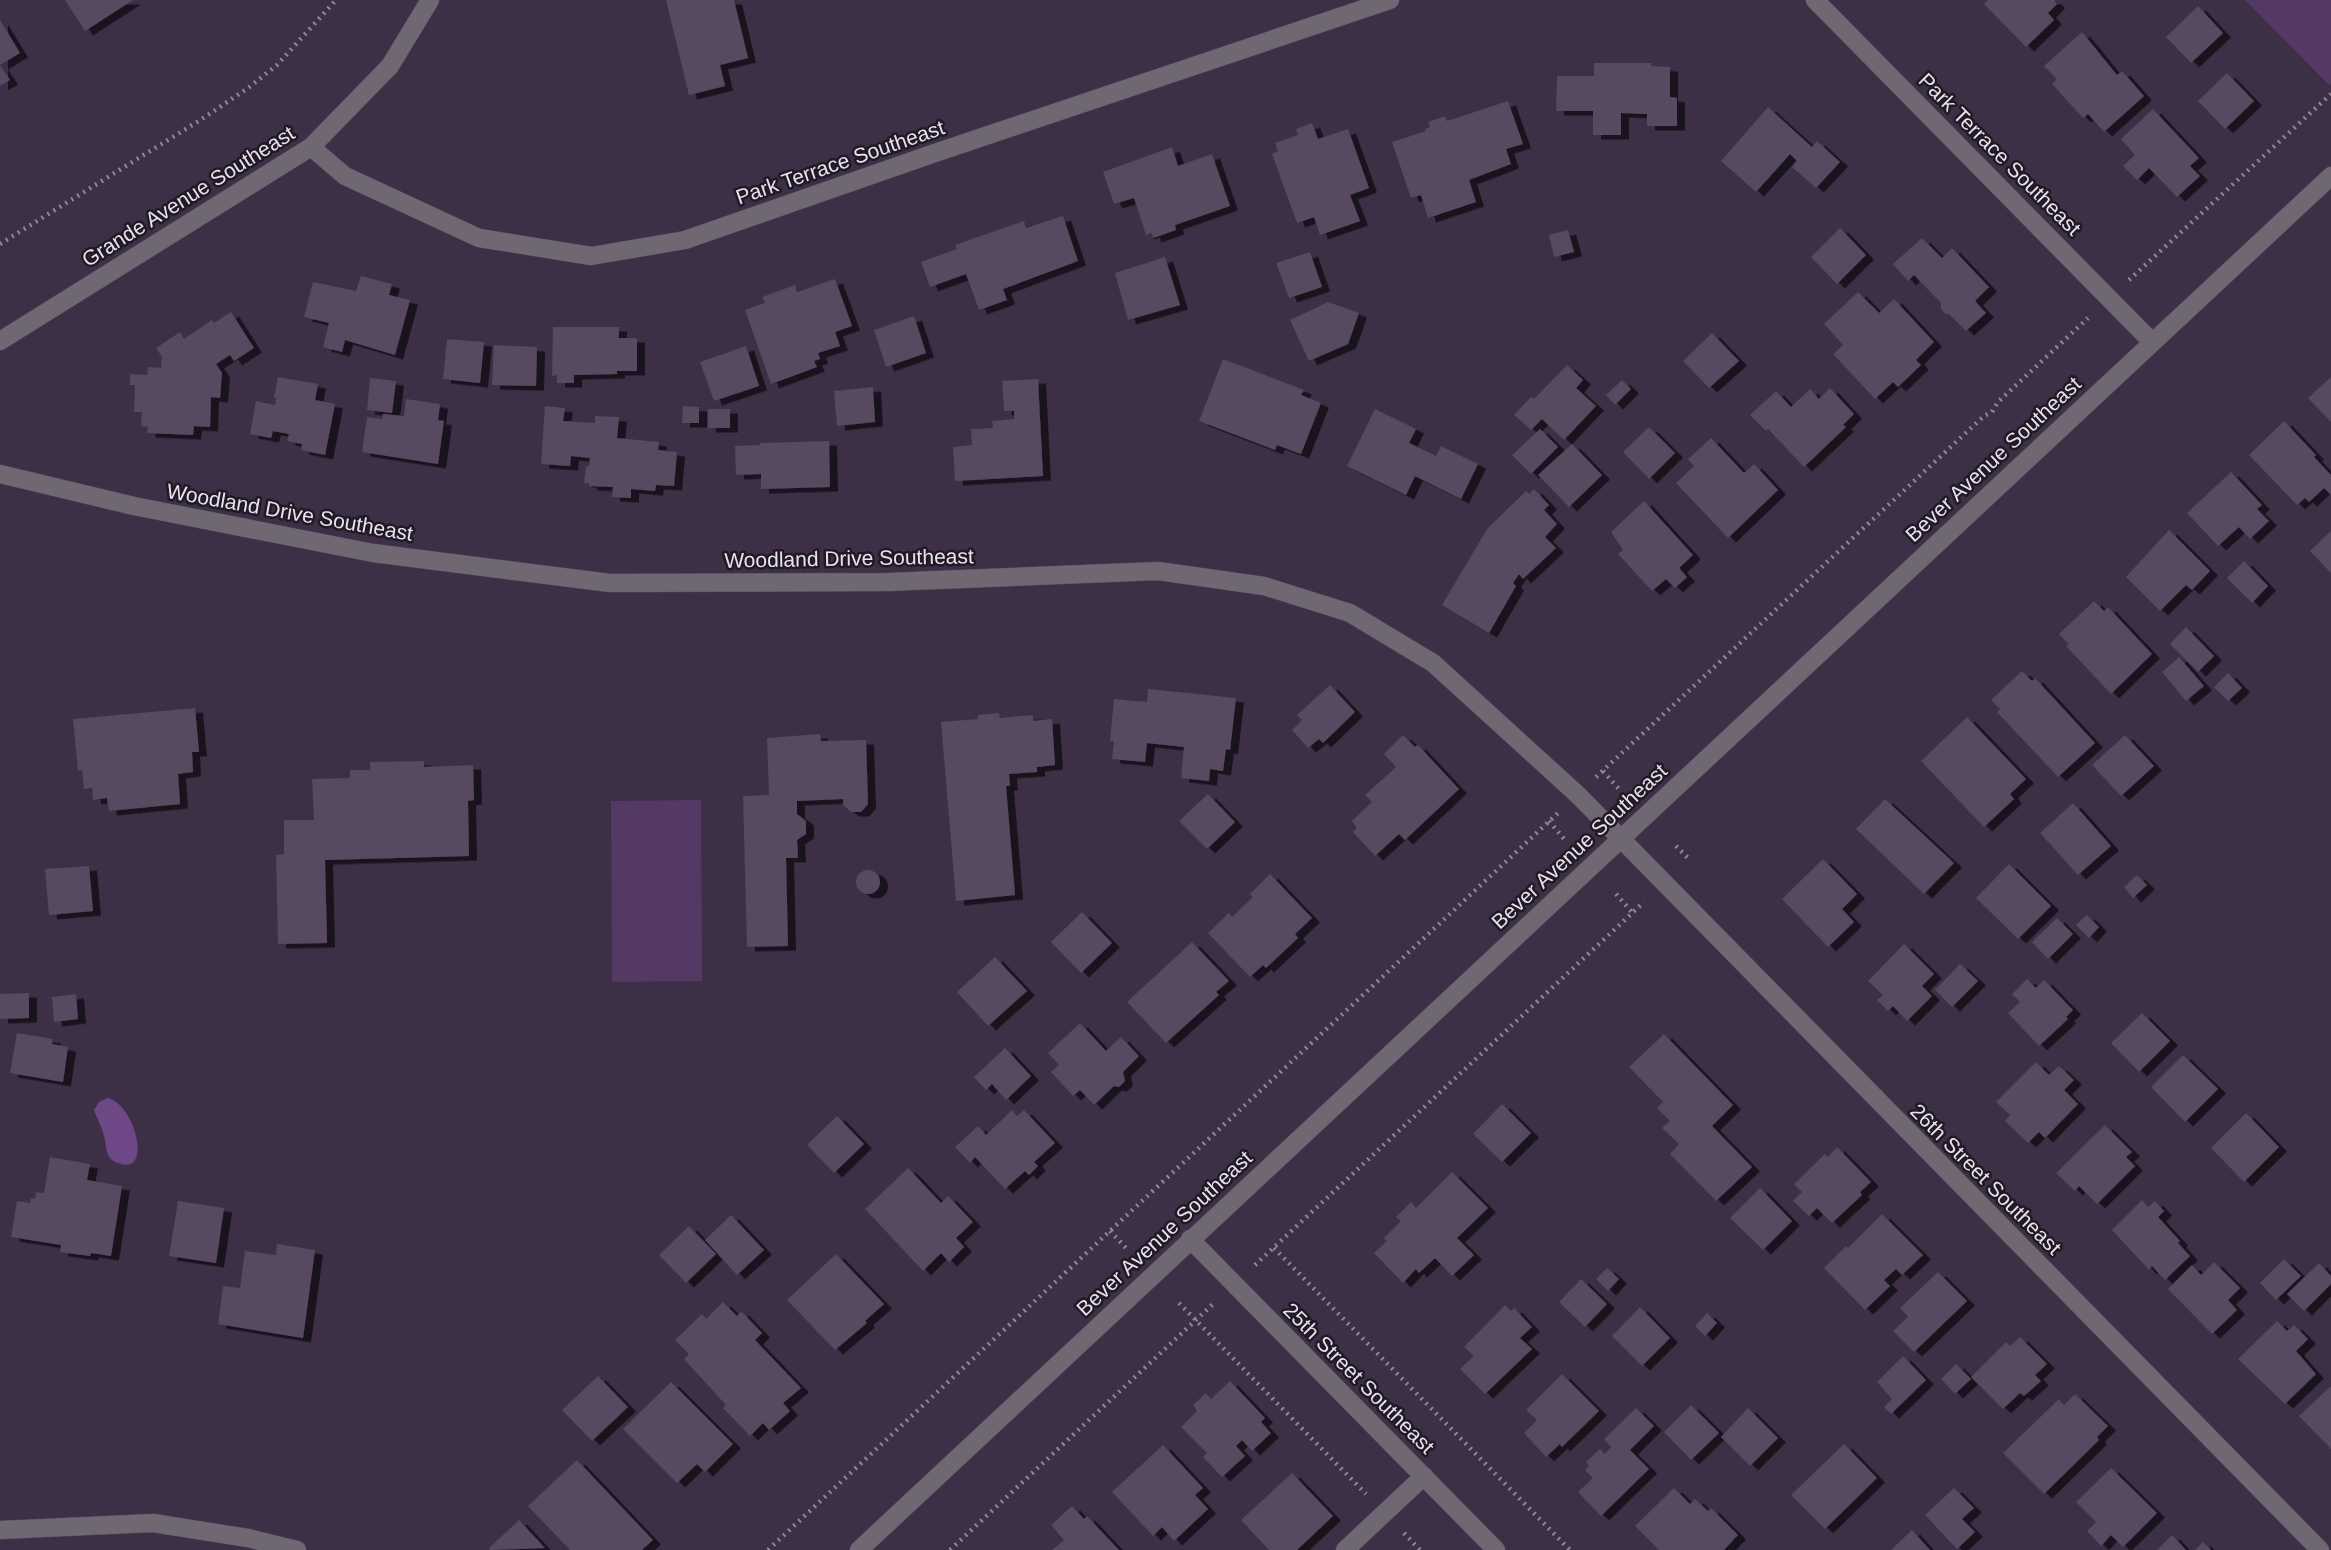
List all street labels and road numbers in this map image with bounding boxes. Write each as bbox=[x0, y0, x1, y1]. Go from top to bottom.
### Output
street label: Park Terrace Southeast bbox=[1914, 68, 2086, 240]
street label: Park Terrace Southeast bbox=[733, 115, 947, 209]
street label: Grande Avenue Southeast bbox=[78, 121, 299, 271]
street label: Bever Avenue Southeast bbox=[1901, 372, 2085, 546]
street label: Woodland Drive Southeast bbox=[165, 479, 415, 545]
street label: Woodland Drive Southeast bbox=[724, 544, 974, 572]
street label: Bever Avenue Southeast bbox=[1487, 759, 1671, 933]
street label: 26th Street Southeast bbox=[1906, 1099, 2066, 1259]
street label: Bever Avenue Southeast bbox=[1072, 1146, 1256, 1320]
street label: 25th Street Southeast bbox=[1279, 1298, 1439, 1458]

